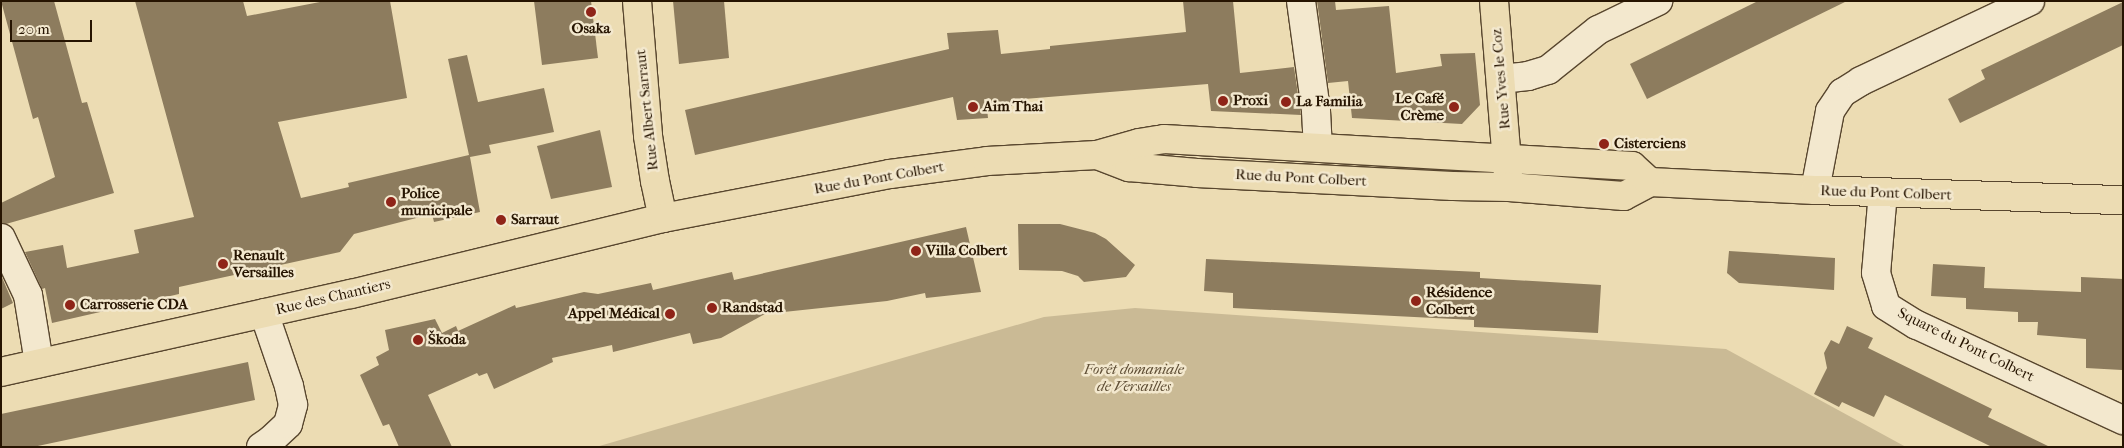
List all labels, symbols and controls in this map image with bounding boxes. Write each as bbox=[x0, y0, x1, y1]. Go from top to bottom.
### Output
marker: Osaka bbox=[585, 6, 597, 18]
scale bar bbox=[12, 10, 95, 42]
text: 20 m bbox=[18, 20, 50, 38]
place label: Osaka bbox=[572, 20, 610, 38]
street label: Rue Yves le Coz bbox=[1488, 28, 1514, 130]
street label: Rue Albert Sarraut bbox=[632, 48, 662, 172]
place label: Le Café Crème bbox=[1395, 89, 1444, 124]
place label: Proxi bbox=[1233, 92, 1268, 110]
place label: La Familia bbox=[1296, 93, 1363, 111]
marker: Proxi bbox=[1217, 95, 1229, 107]
marker: La Familia bbox=[1280, 96, 1292, 108]
place label: Aim Thai bbox=[983, 98, 1043, 116]
marker: Aim Thai bbox=[967, 101, 979, 113]
marker: Le Café Crème bbox=[1448, 101, 1460, 113]
place label: Cisterciens bbox=[1614, 135, 1686, 153]
marker: Cisterciens bbox=[1598, 138, 1610, 150]
street label: Rue du Pont Colbert bbox=[813, 158, 945, 198]
street label: Rue du Pont Colbert bbox=[1235, 166, 1367, 190]
street label: Rue du Pont Colbert bbox=[1820, 182, 1952, 204]
place label: Police municipale bbox=[401, 184, 472, 219]
marker: Police municipale bbox=[385, 196, 397, 208]
place label: Sarraut bbox=[511, 211, 559, 229]
marker: Sarraut bbox=[495, 214, 507, 226]
place label: Villa Colbert bbox=[926, 242, 1007, 260]
marker: Villa Colbert bbox=[910, 245, 922, 257]
place label: Renault Versailles bbox=[233, 246, 294, 281]
marker: Renault Versailles bbox=[217, 258, 229, 270]
street label: Rue des Chantiers bbox=[274, 275, 392, 319]
place label: Résidence Colbert bbox=[1426, 283, 1492, 318]
marker: Résidence Colbert bbox=[1410, 295, 1422, 307]
place label: Carrosserie CDA bbox=[80, 296, 188, 314]
marker: Carrosserie CDA bbox=[64, 299, 76, 311]
place label: Randstad bbox=[722, 299, 783, 317]
marker: Randstad bbox=[706, 302, 718, 314]
street label: Square du Pont Colbert bbox=[1895, 304, 2037, 386]
place label: Appel Médical bbox=[568, 305, 660, 323]
marker: Appel Médical bbox=[664, 308, 676, 320]
place label: Škoda bbox=[428, 331, 466, 349]
marker: Škoda bbox=[412, 334, 424, 346]
park label: Forêt domaniale de Versailles bbox=[1084, 360, 1184, 395]

